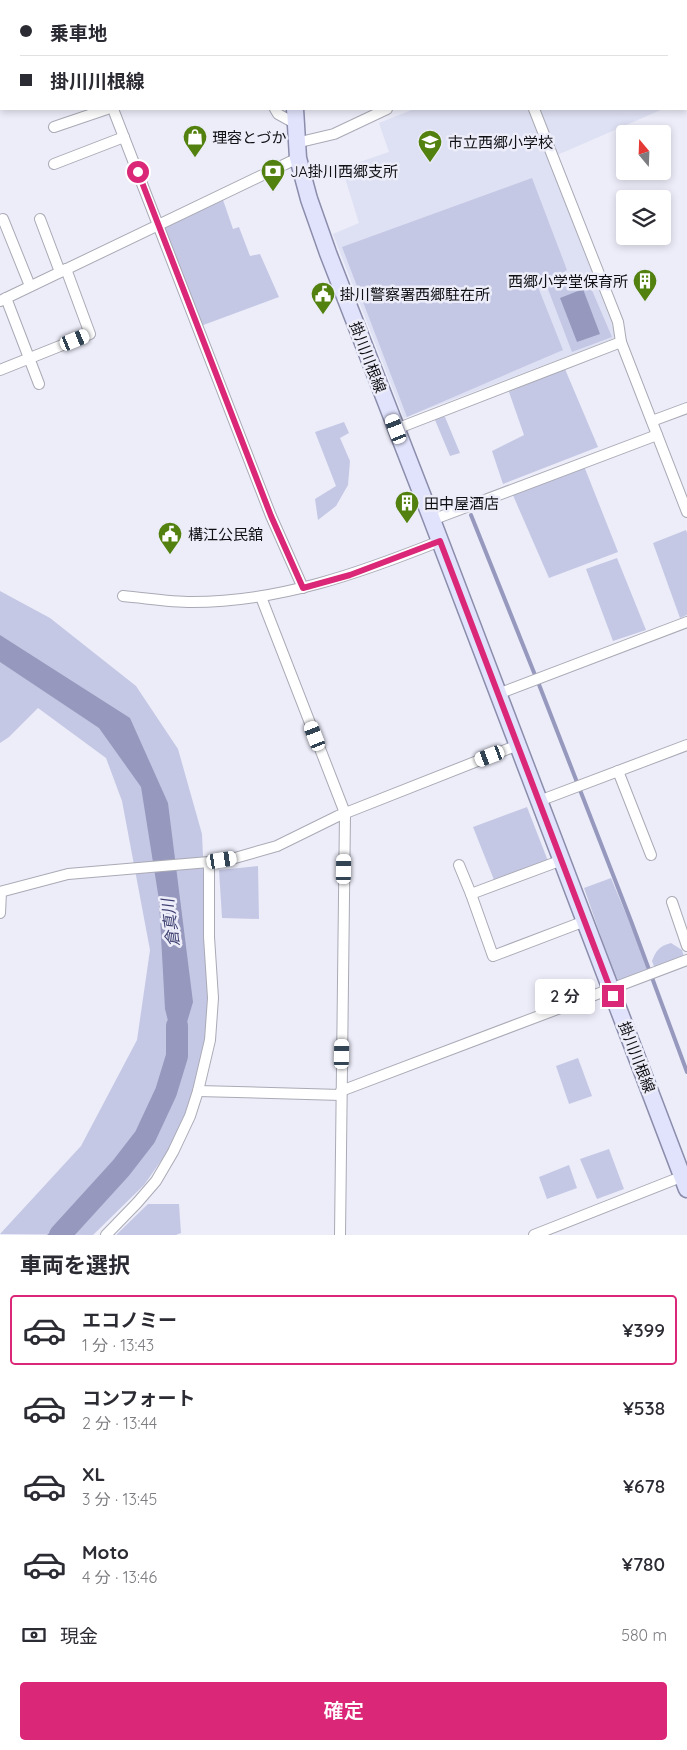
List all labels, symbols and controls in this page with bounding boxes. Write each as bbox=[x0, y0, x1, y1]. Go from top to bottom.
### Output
text: 乗車地 bbox=[50, 21, 107, 45]
text: 掛川川根線 bbox=[50, 69, 145, 93]
shop icon: 理容とづか bbox=[182, 124, 208, 158]
north arrow bbox=[616, 125, 671, 180]
map controls bbox=[616, 125, 671, 245]
place label: 理容とづか bbox=[212, 128, 286, 147]
school or university icon: 市立西郷小学校 bbox=[417, 129, 443, 163]
place label: 市立西郷小学校 bbox=[448, 133, 553, 152]
bank icon: JA掛川西郷支所 bbox=[260, 158, 286, 192]
route start bbox=[127, 161, 149, 183]
place label: JA掛川西郷支所 bbox=[290, 162, 398, 181]
button: layers bbox=[616, 190, 671, 245]
building icon: 西郷小学堂保育所 bbox=[632, 268, 658, 302]
place label: 西郷小学堂保育所 bbox=[508, 272, 628, 291]
public building icon: 掛川警察署西郷駐在所 bbox=[310, 281, 336, 315]
place label: 掛川警察署西郷駐在所 bbox=[340, 285, 490, 304]
street label: 掛川川根線 bbox=[346, 319, 390, 395]
car bbox=[58, 327, 91, 353]
car bbox=[383, 412, 408, 446]
building icon: 田中屋酒店 bbox=[394, 490, 420, 524]
place label: 田中屋酒店 bbox=[424, 494, 499, 513]
public building icon: 構江公民舘 bbox=[157, 521, 183, 555]
place label: 構江公民舘 bbox=[188, 525, 263, 544]
car bbox=[302, 719, 327, 753]
car bbox=[473, 744, 506, 768]
car bbox=[206, 850, 237, 870]
car bbox=[336, 854, 351, 884]
water label: 倉真川 bbox=[157, 896, 183, 948]
callout: 2 分 bbox=[536, 978, 596, 1014]
route end bbox=[602, 985, 624, 1007]
text: 2 分 bbox=[550, 986, 580, 1006]
street label: 掛川川根線 bbox=[615, 1019, 659, 1095]
car bbox=[334, 1039, 349, 1069]
text: 車両を選択 bbox=[20, 1251, 130, 1279]
icon: car bbox=[22, 1308, 67, 1353]
text: エコノミー bbox=[82, 1308, 177, 1332]
text: ¥399 bbox=[622, 1318, 665, 1342]
text: 1 分 · 13:43 bbox=[82, 1335, 154, 1355]
icon: car bbox=[22, 1386, 67, 1431]
text: コンフォート bbox=[82, 1386, 195, 1410]
text: ¥538 bbox=[623, 1396, 665, 1420]
text: 2 分 · 13:44 bbox=[82, 1413, 157, 1433]
text: XL bbox=[82, 1462, 105, 1486]
icon: car bbox=[22, 1464, 67, 1509]
text: ¥678 bbox=[623, 1474, 665, 1498]
text: 3 分 · 13:45 bbox=[82, 1489, 157, 1509]
text: Moto bbox=[82, 1540, 129, 1564]
icon: car bbox=[22, 1542, 67, 1587]
text: ¥780 bbox=[622, 1552, 665, 1576]
text: 4 分 · 13:46 bbox=[82, 1567, 157, 1587]
icon: cash bbox=[20, 1621, 48, 1649]
text: 現金 bbox=[60, 1624, 98, 1648]
text: 580 m bbox=[621, 1625, 667, 1645]
button: 確定 bbox=[20, 1682, 667, 1740]

